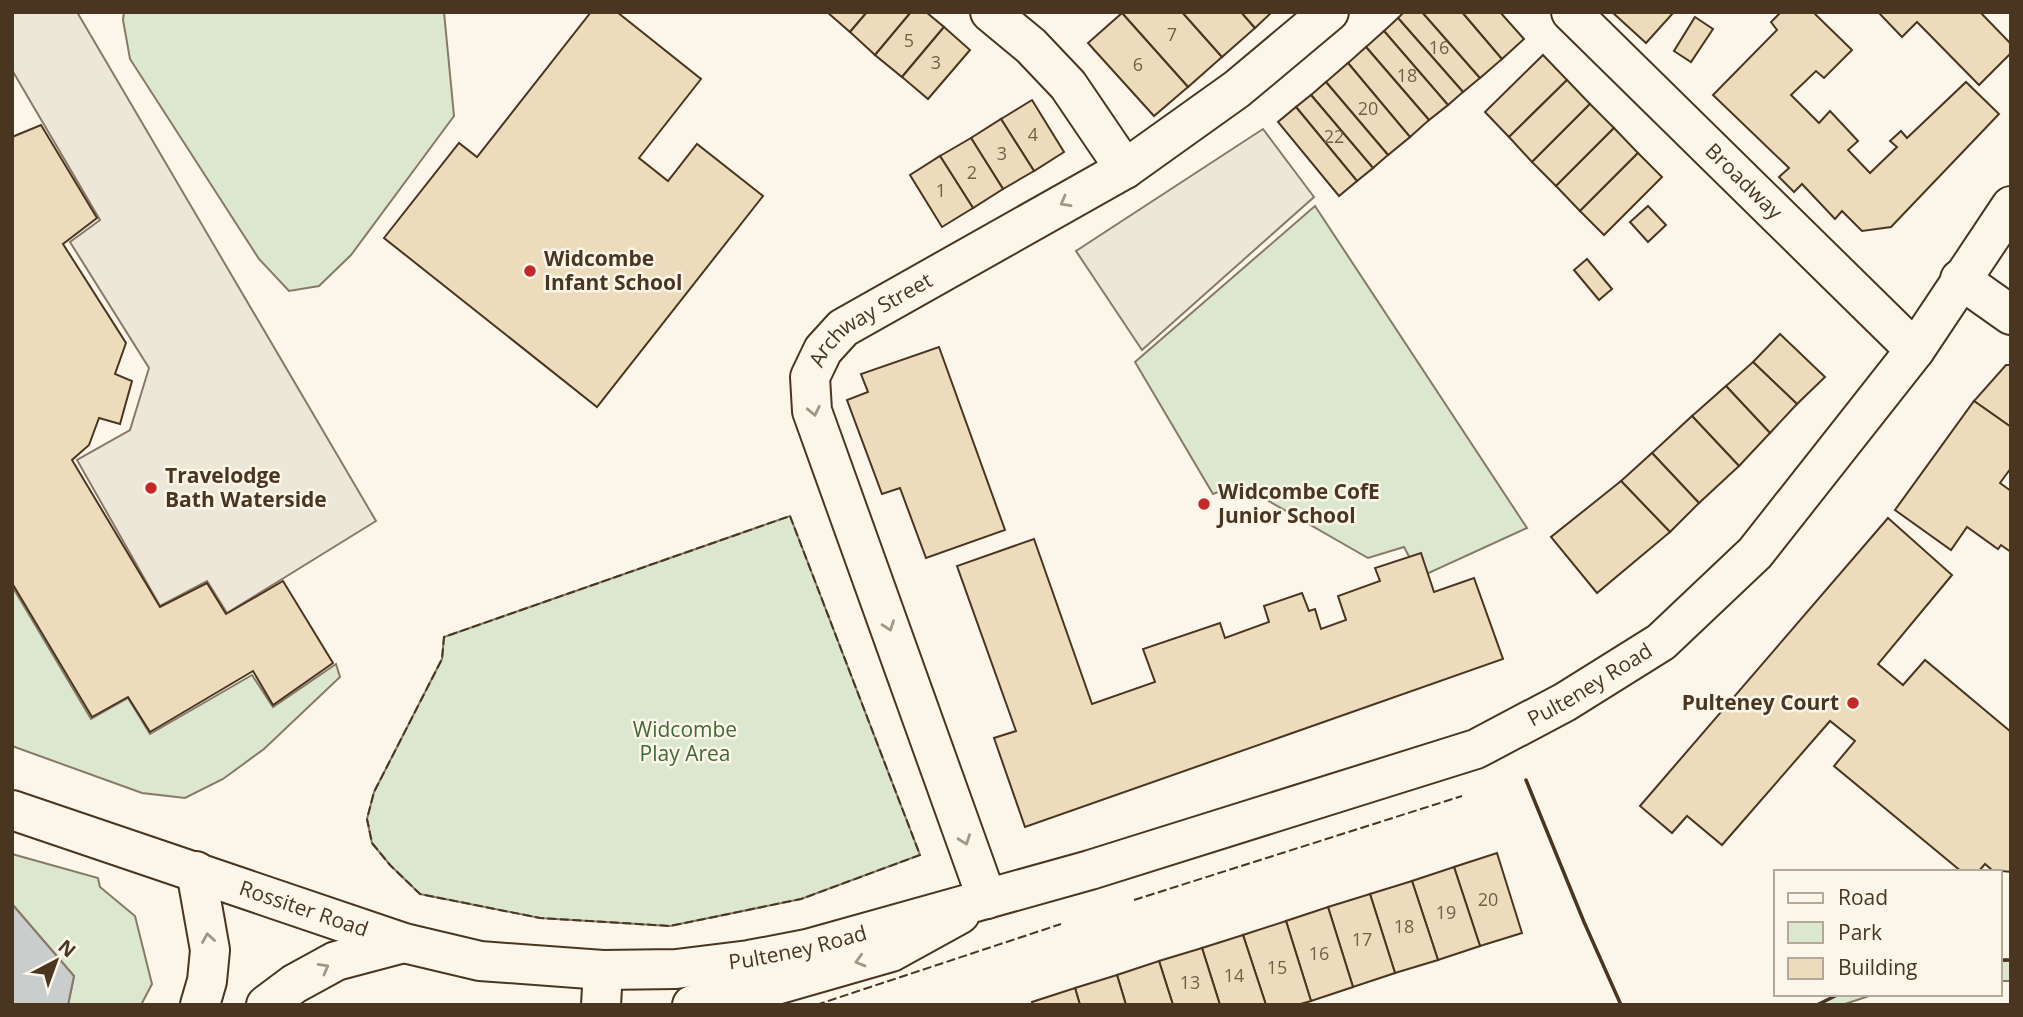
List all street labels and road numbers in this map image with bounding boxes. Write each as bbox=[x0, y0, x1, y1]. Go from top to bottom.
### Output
street label: Broadway bbox=[1700, 137, 1789, 225]
street label: Archway Street bbox=[802, 266, 937, 371]
street label: Pulteney Road bbox=[1522, 636, 1657, 732]
street label: Rossiter Road bbox=[236, 873, 372, 943]
street label: Pulteney Road bbox=[727, 918, 870, 975]

